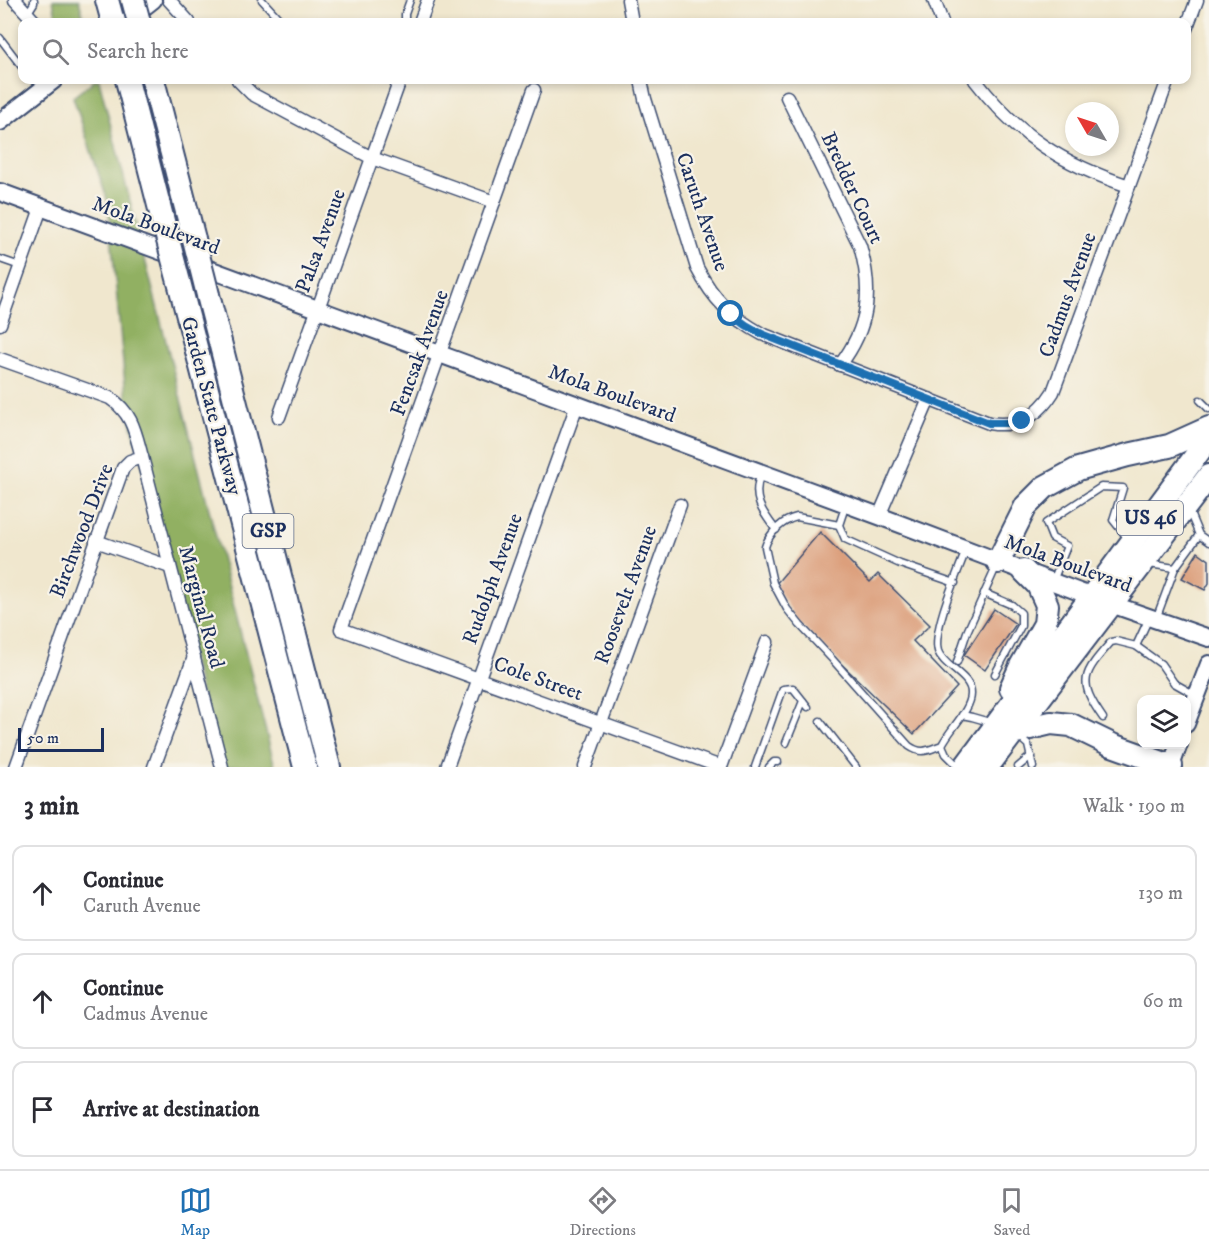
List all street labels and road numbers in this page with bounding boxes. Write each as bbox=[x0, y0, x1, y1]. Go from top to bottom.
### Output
street label: Bredder Court bbox=[815, 128, 889, 248]
street label: Caruth Avenue bbox=[670, 149, 735, 275]
street label: Palsa Avenue bbox=[290, 185, 352, 296]
street label: Mola Boulevard bbox=[89, 191, 224, 261]
street label: Cadmus Avenue bbox=[1033, 229, 1103, 361]
street label: Fencsak Avenue bbox=[385, 286, 455, 420]
street label: Garden State Parkway bbox=[175, 314, 248, 499]
street label: Mola Boulevard bbox=[545, 359, 680, 429]
street label: Birchwood Drive bbox=[44, 460, 120, 602]
road number: US 46 bbox=[1117, 501, 1183, 535]
street label: Rudolph Avenue bbox=[457, 510, 529, 648]
road number: GSP bbox=[242, 514, 294, 548]
street label: Roosevelt Avenue bbox=[589, 522, 663, 668]
street label: Mola Boulevard bbox=[1001, 529, 1136, 599]
street label: Marginal Road bbox=[172, 543, 230, 672]
street label: Cole Street bbox=[490, 651, 586, 707]

